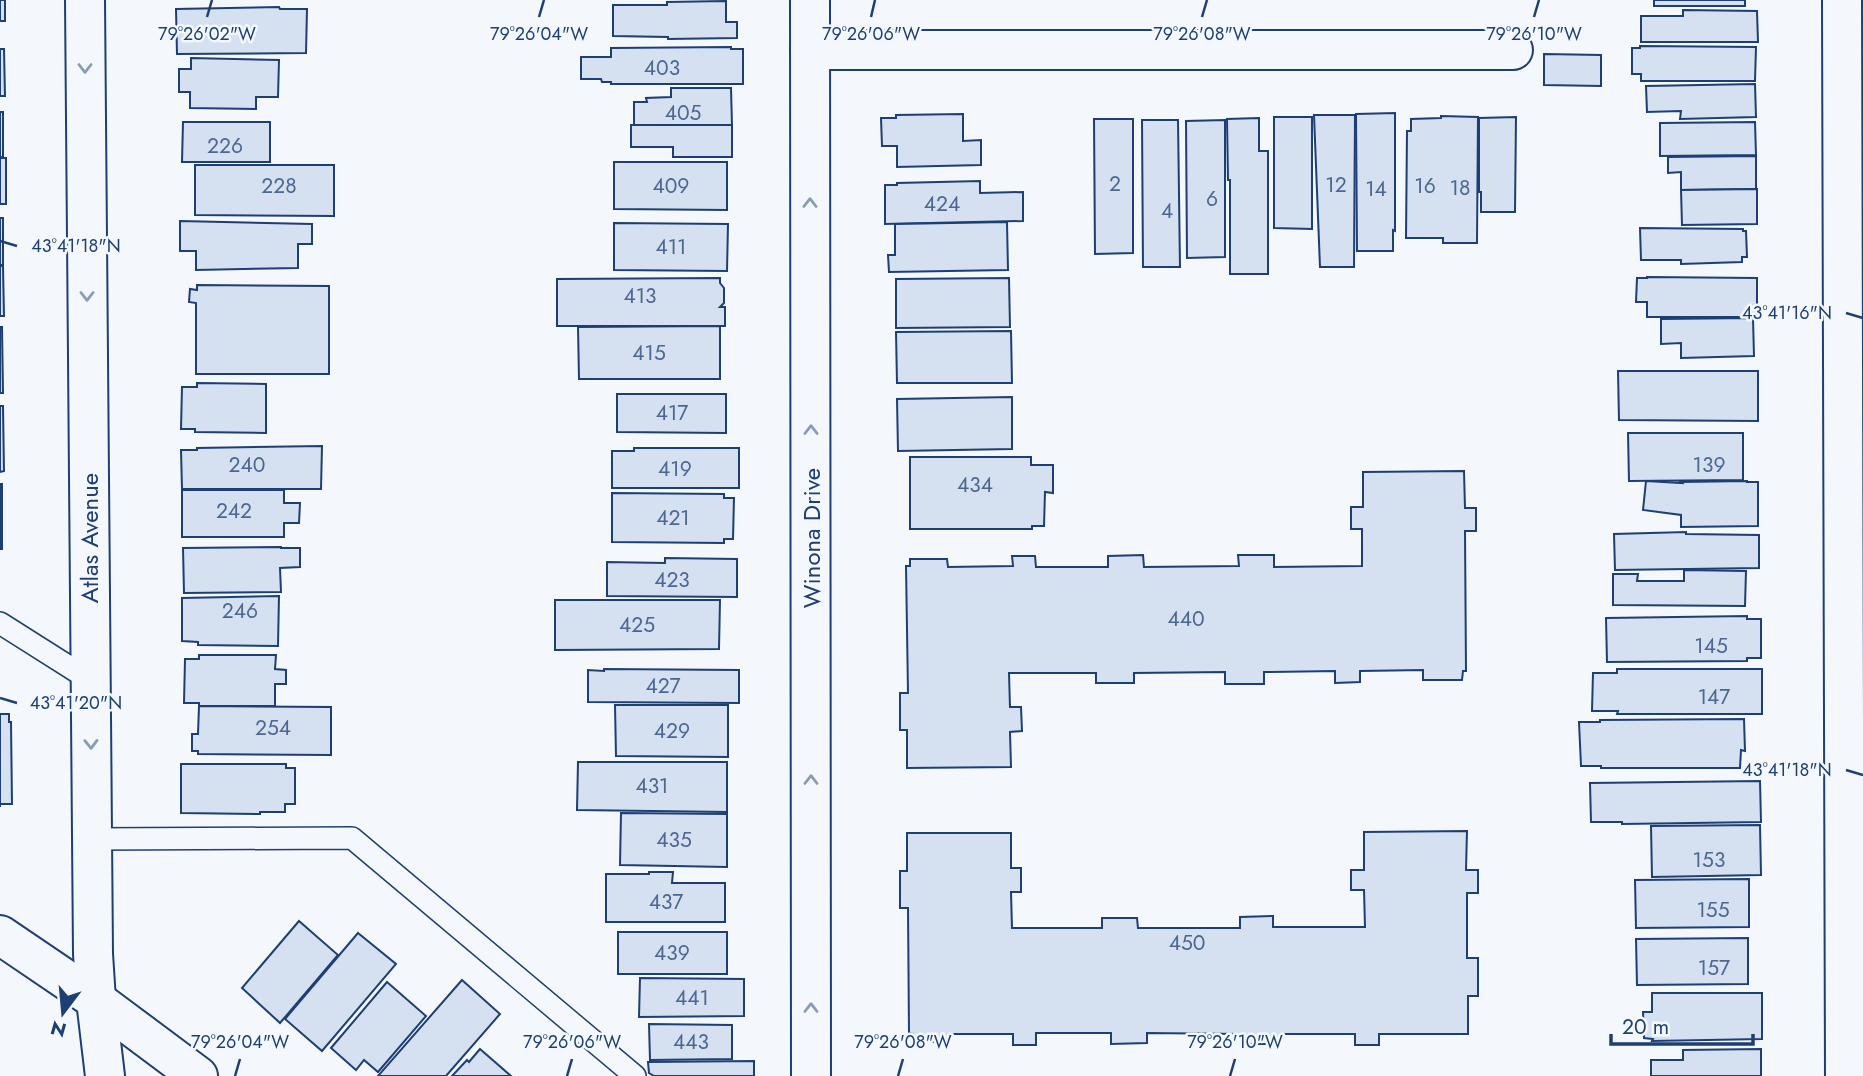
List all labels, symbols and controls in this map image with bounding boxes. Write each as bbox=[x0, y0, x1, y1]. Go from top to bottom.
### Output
text: 79°26'02"W bbox=[158, 21, 256, 47]
text: 79°26'04"W bbox=[490, 21, 588, 47]
text: 79°26'06"W bbox=[822, 21, 920, 47]
text: 79°26'08"W bbox=[1153, 21, 1251, 47]
text: 79°26'10"W bbox=[1486, 21, 1582, 47]
house number: 403 bbox=[644, 53, 680, 83]
one-way arrow bbox=[77, 63, 93, 74]
house number: 405 bbox=[665, 98, 701, 128]
house number: 226 bbox=[207, 131, 243, 161]
house number: 2 bbox=[1109, 169, 1121, 199]
house number: 12 bbox=[1325, 170, 1347, 200]
house number: 228 bbox=[261, 171, 297, 201]
house number: 409 bbox=[653, 171, 689, 201]
house number: 16 bbox=[1414, 171, 1436, 201]
house number: 18 bbox=[1450, 173, 1470, 203]
house number: 14 bbox=[1365, 174, 1387, 204]
house number: 6 bbox=[1206, 184, 1218, 214]
house number: 424 bbox=[924, 189, 960, 219]
house number: 4 bbox=[1161, 196, 1173, 226]
one-way arrow bbox=[802, 197, 818, 208]
house number: 411 bbox=[655, 232, 687, 262]
text: 43°41'18"N bbox=[31, 233, 121, 259]
house number: 413 bbox=[623, 281, 657, 311]
one-way arrow bbox=[79, 291, 95, 301]
text: 43°41'16"N bbox=[1742, 300, 1832, 326]
house number: 415 bbox=[632, 338, 666, 368]
house number: 417 bbox=[656, 398, 688, 428]
one-way arrow bbox=[803, 425, 819, 435]
house number: 240 bbox=[229, 450, 265, 480]
house number: 139 bbox=[1692, 450, 1726, 480]
house number: 419 bbox=[658, 454, 692, 484]
street label: Winona Drive bbox=[794, 468, 829, 608]
house number: 434 bbox=[957, 470, 993, 500]
street label: Atlas Avenue bbox=[72, 473, 107, 603]
house number: 242 bbox=[216, 496, 252, 526]
house number: 421 bbox=[656, 503, 690, 533]
house number: 423 bbox=[654, 565, 690, 595]
house number: 246 bbox=[222, 596, 258, 626]
house number: 440 bbox=[1167, 604, 1205, 634]
house number: 425 bbox=[619, 610, 655, 640]
house number: 145 bbox=[1694, 631, 1728, 661]
house number: 427 bbox=[645, 671, 681, 701]
house number: 147 bbox=[1698, 682, 1730, 712]
text: 43°41'20"N bbox=[30, 690, 122, 716]
house number: 254 bbox=[255, 713, 291, 743]
house number: 429 bbox=[654, 716, 690, 746]
one-way arrow bbox=[83, 739, 99, 749]
text: 43°41'18"N bbox=[1742, 757, 1832, 783]
house number: 431 bbox=[635, 771, 669, 801]
one-way arrow bbox=[803, 775, 819, 785]
house number: 435 bbox=[656, 825, 692, 855]
house number: 153 bbox=[1693, 845, 1725, 875]
house number: 437 bbox=[649, 887, 683, 917]
house number: 155 bbox=[1696, 895, 1730, 925]
house number: 450 bbox=[1169, 928, 1205, 958]
house number: 439 bbox=[654, 938, 690, 968]
house number: 157 bbox=[1698, 953, 1730, 983]
north arrow bbox=[28, 978, 98, 1048]
house number: 441 bbox=[675, 983, 709, 1013]
one-way arrow bbox=[803, 1002, 819, 1013]
scale bar bbox=[1611, 1002, 1753, 1046]
text: 20 m bbox=[1622, 1012, 1669, 1042]
text: N bbox=[47, 1014, 69, 1044]
house number: 443 bbox=[673, 1027, 709, 1057]
text: 79°26'04"W bbox=[191, 1029, 289, 1055]
text: 79°26'06"W bbox=[523, 1029, 621, 1055]
text: 79°26'08"W bbox=[854, 1029, 952, 1055]
text: 79°26'10"W bbox=[1187, 1029, 1283, 1055]

